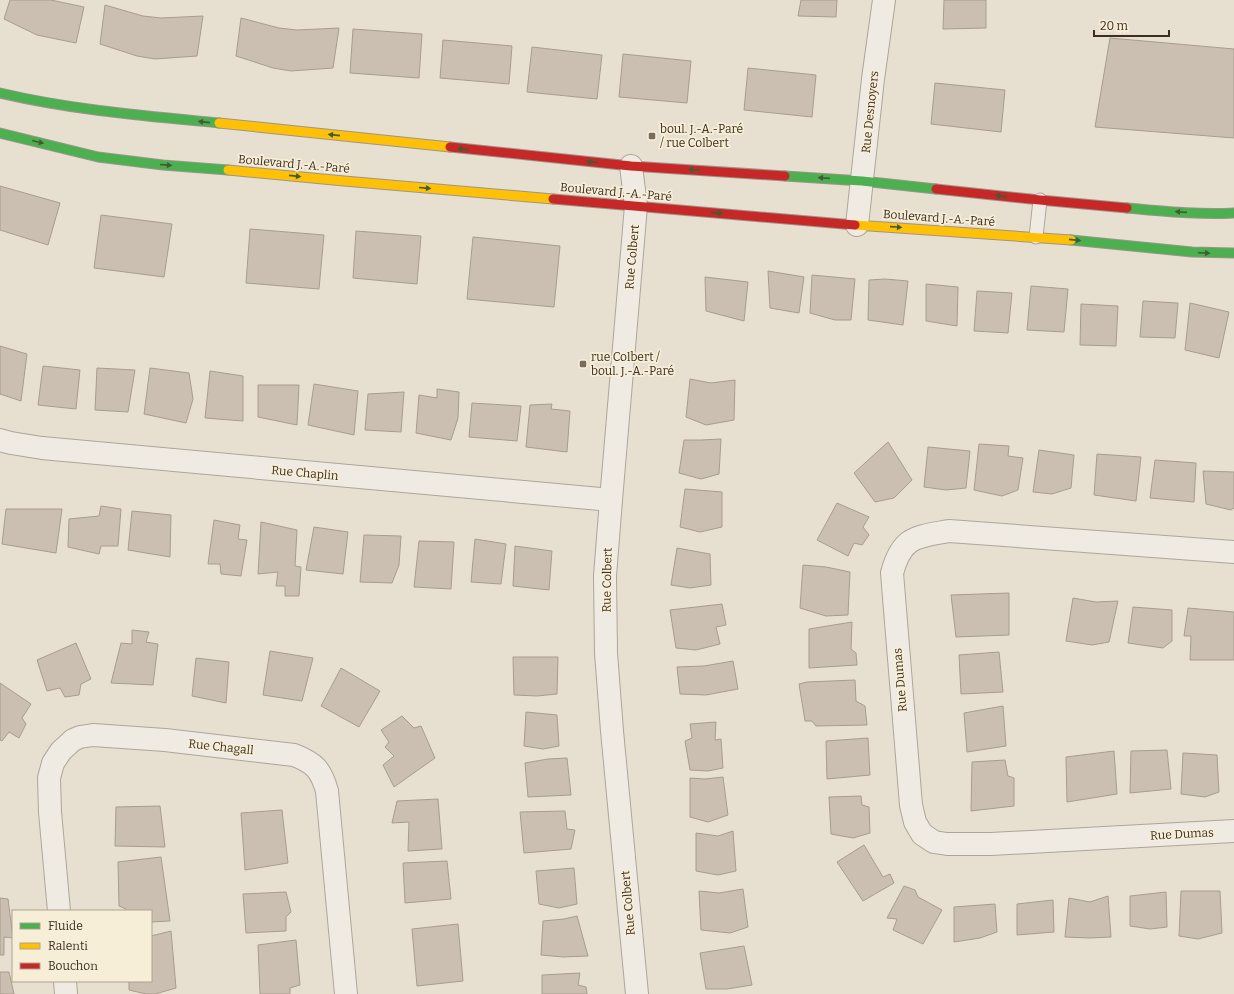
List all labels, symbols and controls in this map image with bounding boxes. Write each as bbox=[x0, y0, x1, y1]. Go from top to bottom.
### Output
scale bar bbox=[1094, 12, 1169, 38]
text: 20 m bbox=[1100, 19, 1129, 33]
street label: Rue Desnoyers bbox=[859, 70, 881, 154]
one-way arrow bbox=[198, 119, 210, 125]
place label: boul. J.-A.-Paré / rue Colbert bbox=[660, 122, 743, 150]
marker: boul. J.-A.-Paré / rue Colbert bbox=[647, 131, 657, 141]
one-way arrow bbox=[328, 132, 340, 139]
one-way arrow bbox=[32, 140, 44, 146]
one-way arrow bbox=[457, 145, 469, 152]
street label: Boulevard J.-A.-Paré bbox=[237, 152, 351, 176]
one-way arrow bbox=[586, 159, 598, 165]
one-way arrow bbox=[160, 162, 172, 169]
one-way arrow bbox=[688, 166, 700, 173]
one-way arrow bbox=[289, 173, 301, 180]
one-way arrow bbox=[817, 175, 830, 182]
street label: Boulevard J.-A.-Paré bbox=[559, 180, 673, 204]
one-way arrow bbox=[419, 185, 431, 191]
one-way arrow bbox=[995, 192, 1007, 199]
street label: Boulevard J.-A.-Paré bbox=[882, 207, 996, 229]
one-way arrow bbox=[711, 209, 723, 216]
one-way arrow bbox=[1175, 209, 1187, 216]
street label: Rue Colbert bbox=[622, 223, 642, 290]
one-way arrow bbox=[890, 224, 902, 231]
one-way arrow bbox=[1069, 237, 1081, 244]
one-way arrow bbox=[1198, 249, 1210, 256]
place label: rue Colbert / boul. J.-A.-Paré bbox=[591, 350, 674, 378]
marker: rue Colbert / boul. J.-A.-Paré bbox=[578, 359, 588, 369]
street label: Rue Chaplin bbox=[271, 463, 340, 483]
street label: Rue Colbert bbox=[599, 547, 615, 613]
street label: Rue Dumas bbox=[890, 647, 910, 712]
street label: Rue Chagall bbox=[188, 737, 255, 757]
street label: Rue Dumas bbox=[1150, 825, 1214, 843]
street label: Rue Colbert bbox=[618, 869, 638, 936]
legend bbox=[12, 910, 152, 982]
text: Fluide bbox=[48, 919, 83, 933]
text: Ralenti bbox=[48, 939, 88, 953]
text: Bouchon bbox=[48, 959, 98, 973]

